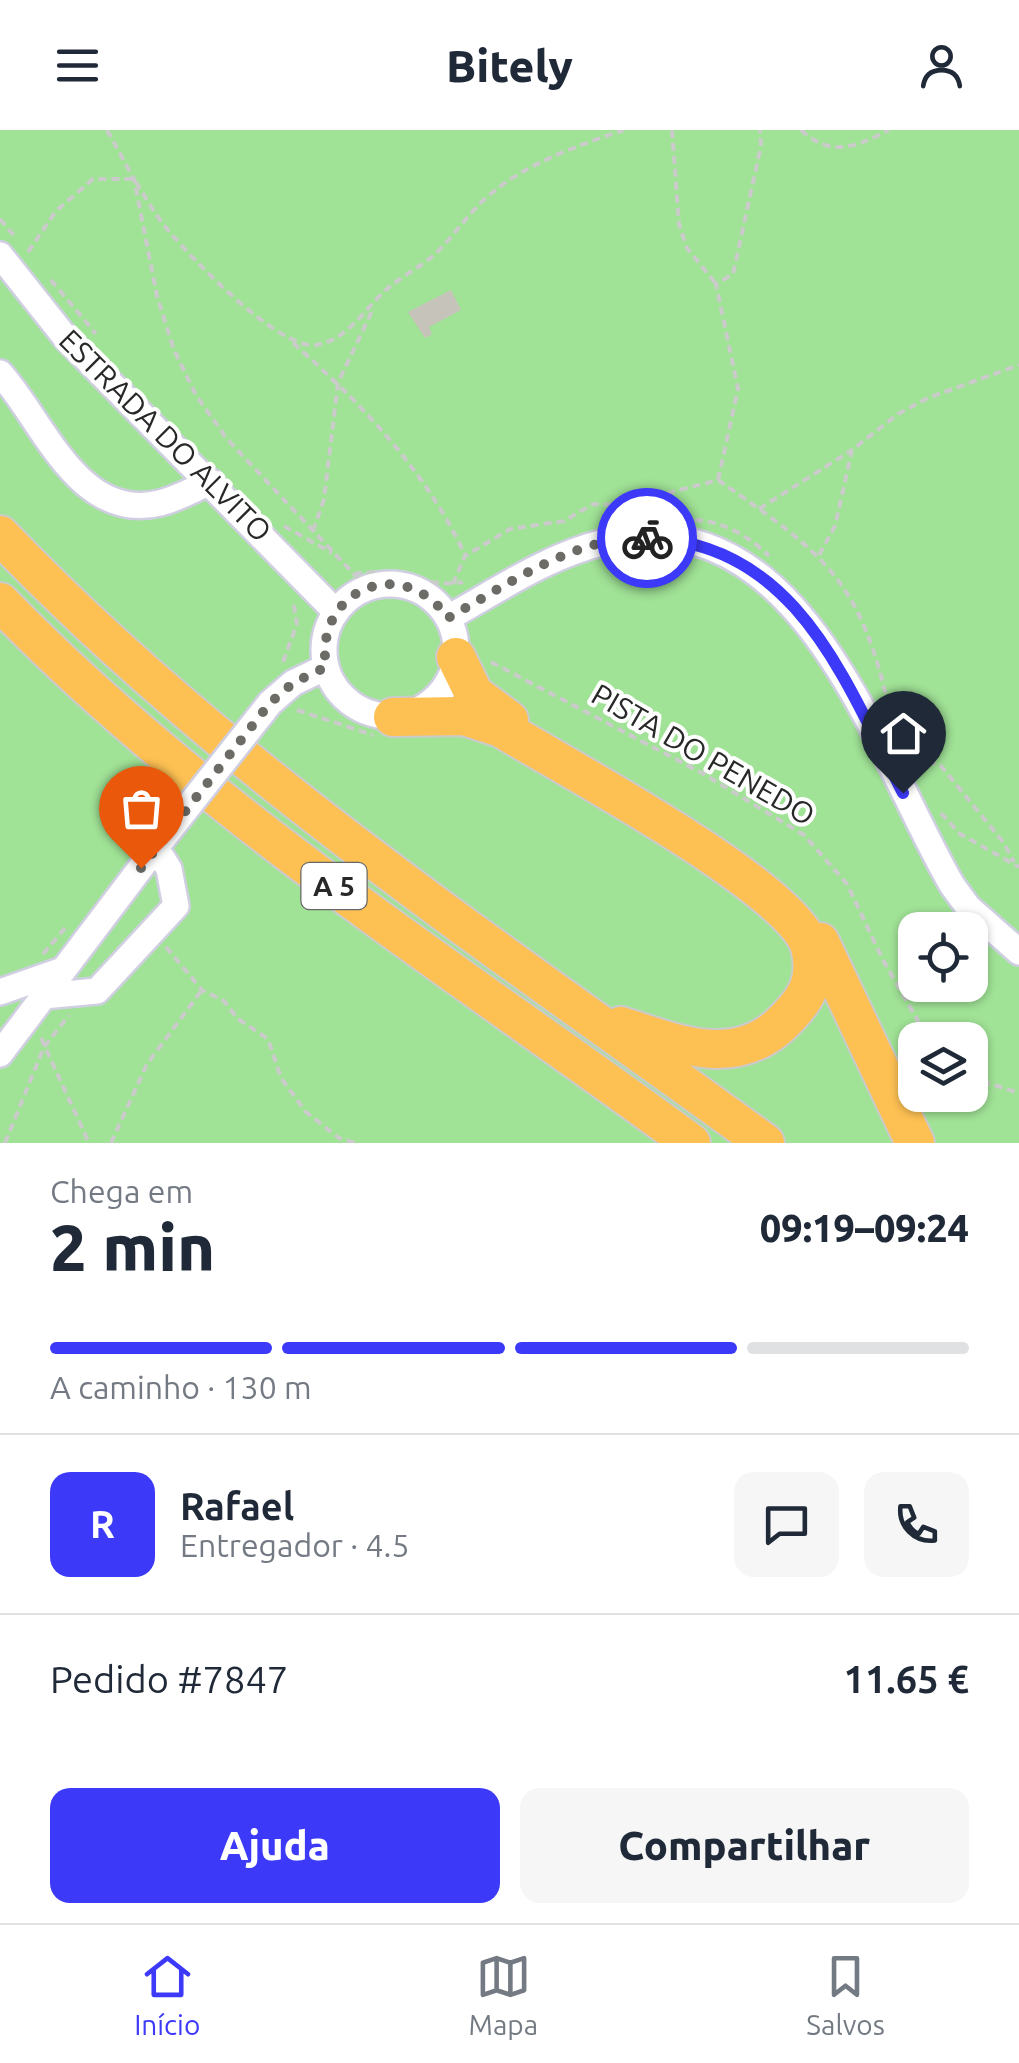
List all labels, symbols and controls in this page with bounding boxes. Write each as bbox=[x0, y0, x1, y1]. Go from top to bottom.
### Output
icon: menu bbox=[50, 38, 105, 93]
icon: person bbox=[914, 38, 969, 93]
text: Bitely bbox=[446, 40, 573, 91]
street label: ESTRADA DO ALVITO bbox=[53, 322, 279, 548]
courier bbox=[597, 488, 697, 588]
icon: bike bbox=[620, 511, 675, 566]
street label: PISTA DO PENEDO bbox=[586, 677, 821, 832]
pin bbox=[861, 691, 946, 794]
icon: home bbox=[876, 706, 931, 761]
pin bbox=[99, 766, 184, 869]
icon: bag bbox=[114, 781, 169, 836]
road number: A 5 bbox=[302, 863, 366, 909]
map controls bbox=[898, 912, 988, 1112]
button: locate bbox=[898, 912, 988, 1002]
button: layers bbox=[898, 1022, 988, 1112]
text: Chega em bbox=[50, 1173, 193, 1209]
text: 09:19–09:24 bbox=[760, 1207, 969, 1249]
text: 2 min bbox=[50, 1210, 215, 1283]
text: A caminho · 130 m bbox=[50, 1369, 312, 1405]
button: chat bbox=[734, 1472, 839, 1577]
button: phone bbox=[864, 1472, 969, 1577]
text: Rafael bbox=[180, 1485, 294, 1527]
text: R bbox=[90, 1503, 115, 1545]
text: Entregador · 4.5 bbox=[180, 1527, 409, 1563]
text: Pedido #7847 bbox=[50, 1658, 288, 1700]
text: 11.65 € bbox=[843, 1658, 969, 1700]
button: Ajuda bbox=[50, 1788, 500, 1903]
button: Compartilhar bbox=[520, 1788, 969, 1903]
tab: Início bbox=[134, 1949, 200, 2040]
tab: Mapa bbox=[469, 1949, 538, 2040]
tab: Salvos bbox=[806, 1949, 885, 2040]

